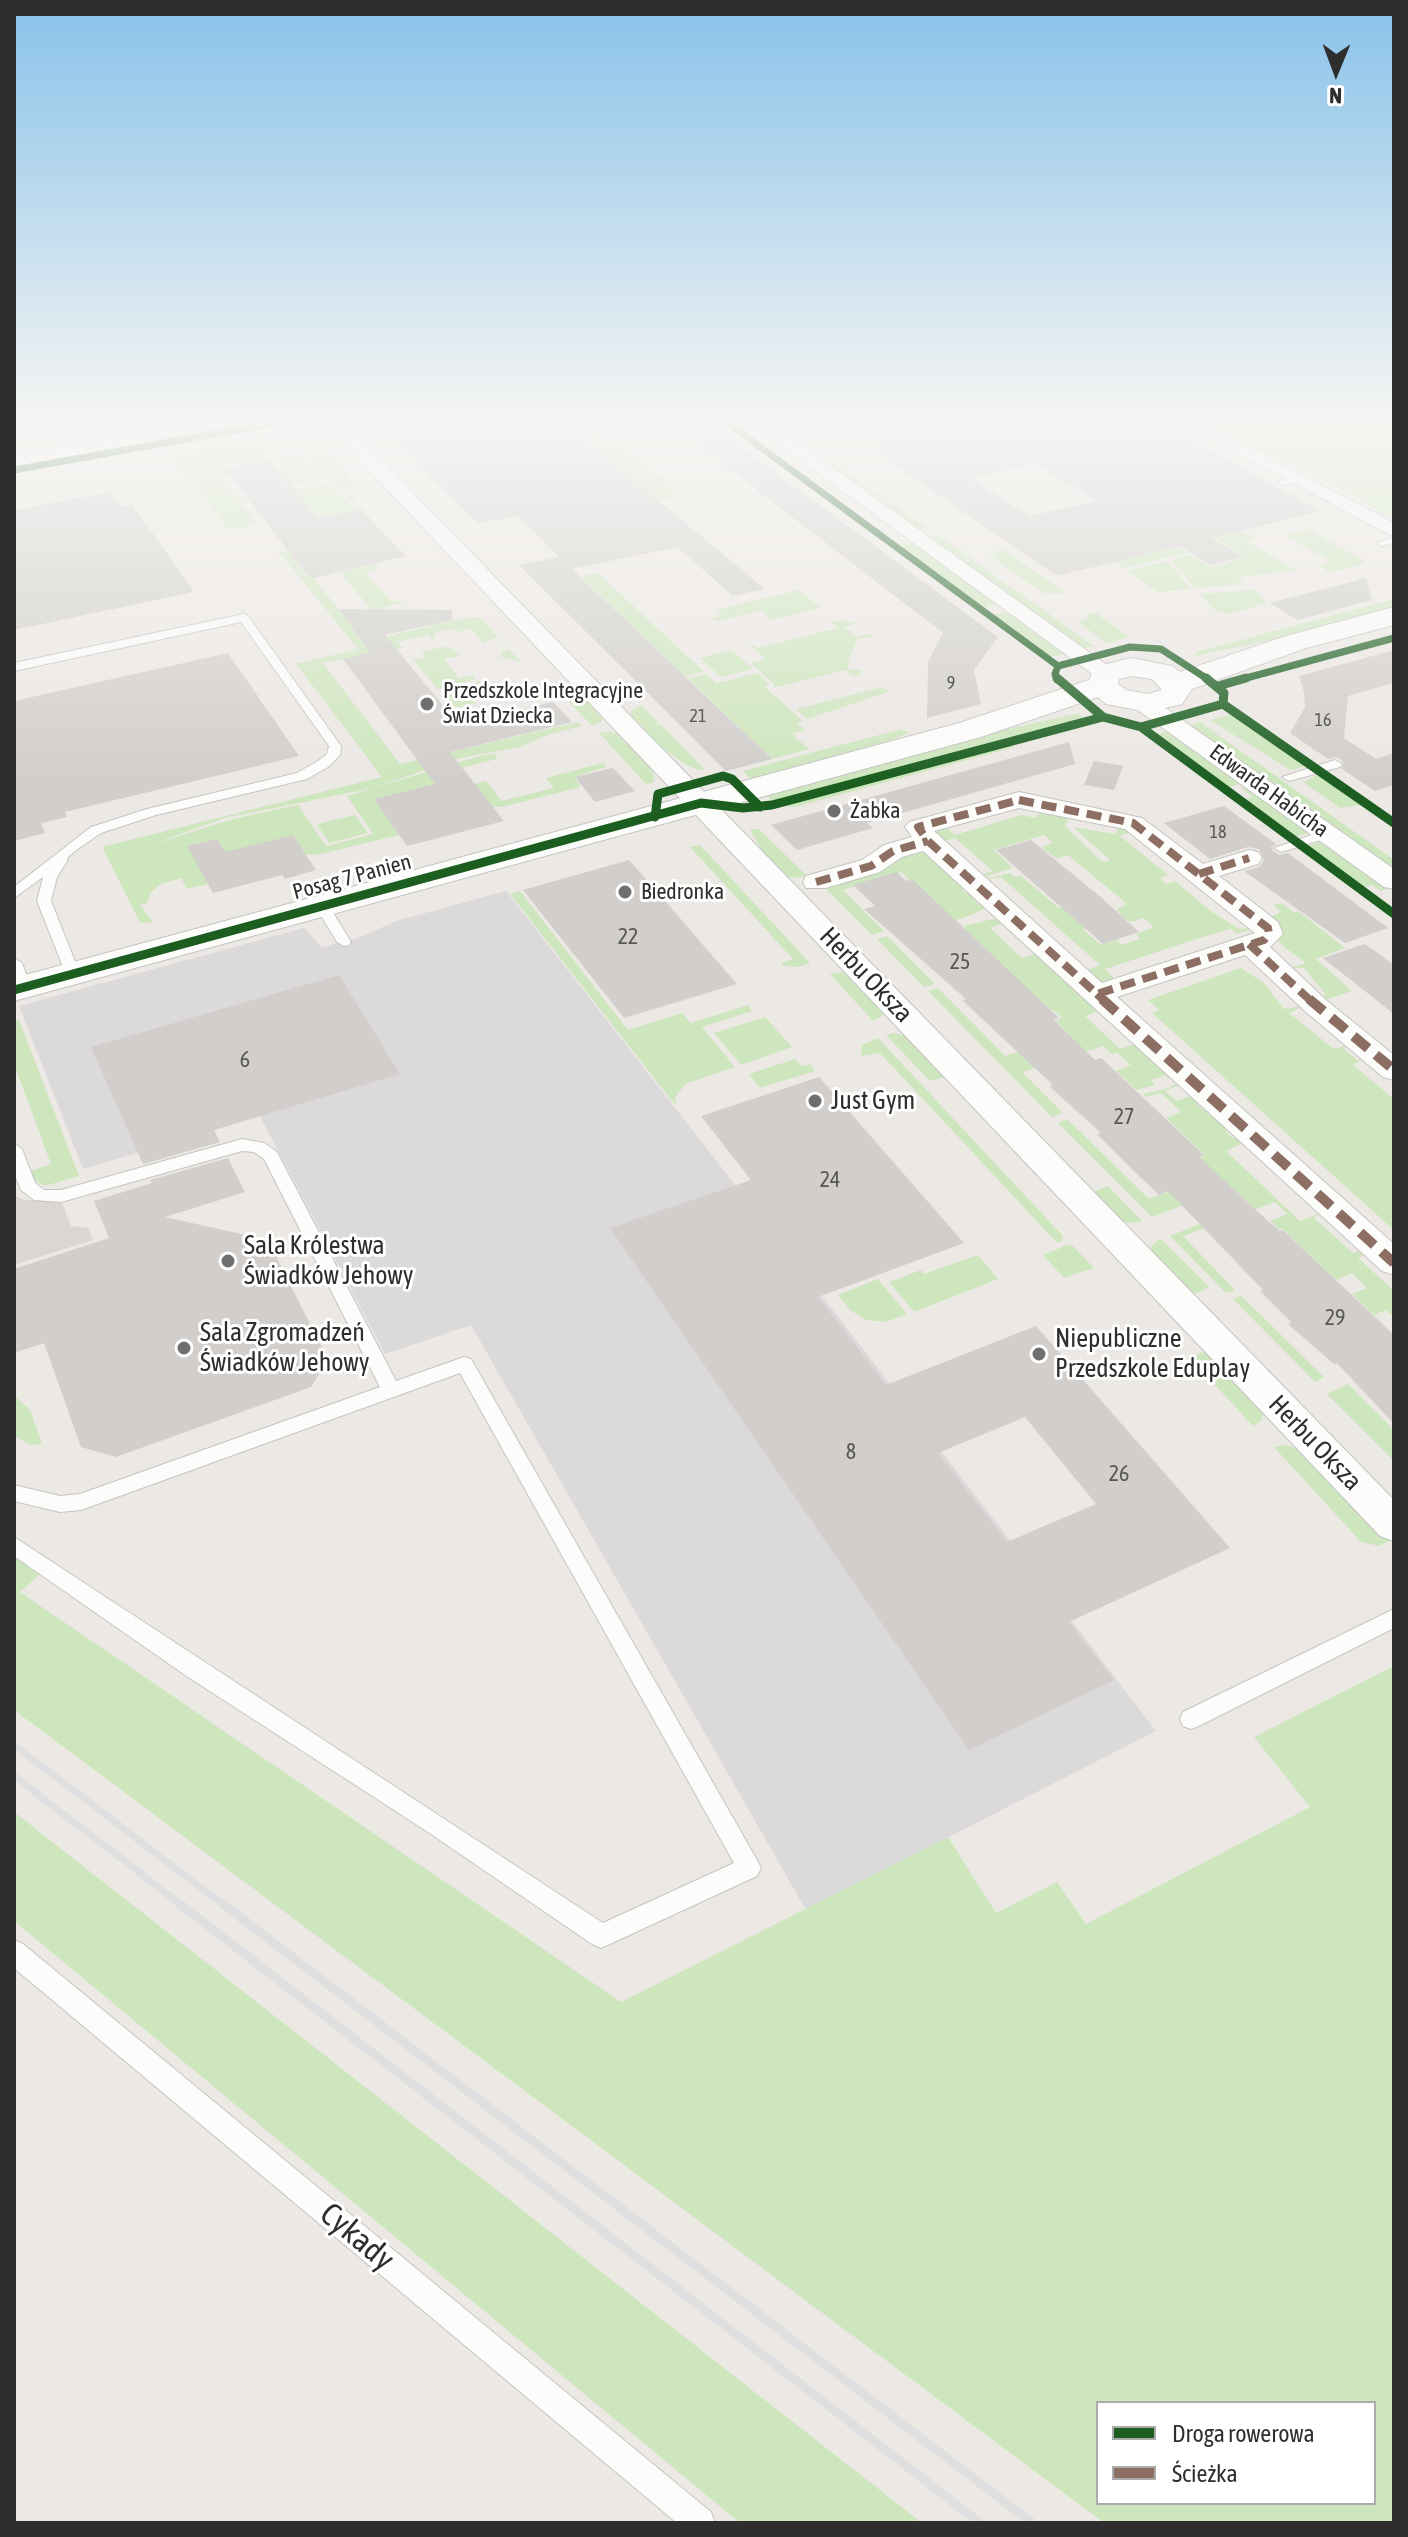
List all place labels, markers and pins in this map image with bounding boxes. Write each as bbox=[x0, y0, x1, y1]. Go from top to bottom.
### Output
place label: Przedszkole Integracyjne Świat Dziecka bbox=[443, 678, 643, 730]
marker: Przedszkole Integracyjne Świat Dziecka bbox=[418, 695, 436, 713]
place label: Żabka bbox=[850, 798, 900, 824]
marker: Żabka bbox=[825, 802, 843, 820]
place label: Biedronka bbox=[641, 879, 724, 905]
marker: Biedronka bbox=[616, 883, 634, 901]
place label: Just Gym bbox=[831, 1085, 915, 1117]
marker: Just Gym bbox=[806, 1092, 824, 1110]
place label: Sala Królestwa Świadków Jehowy bbox=[244, 1230, 413, 1292]
marker: Sala Królestwa Świadków Jehowy bbox=[219, 1252, 237, 1270]
place label: Sala Zgromadzeń Świadków Jehowy bbox=[200, 1317, 369, 1378]
place label: Niepubliczne Przedszkole Eduplay bbox=[1055, 1323, 1250, 1384]
marker: Sala Zgromadzeń Świadków Jehowy bbox=[175, 1339, 193, 1357]
marker: Niepubliczne Przedszkole Eduplay bbox=[1030, 1345, 1048, 1363]

